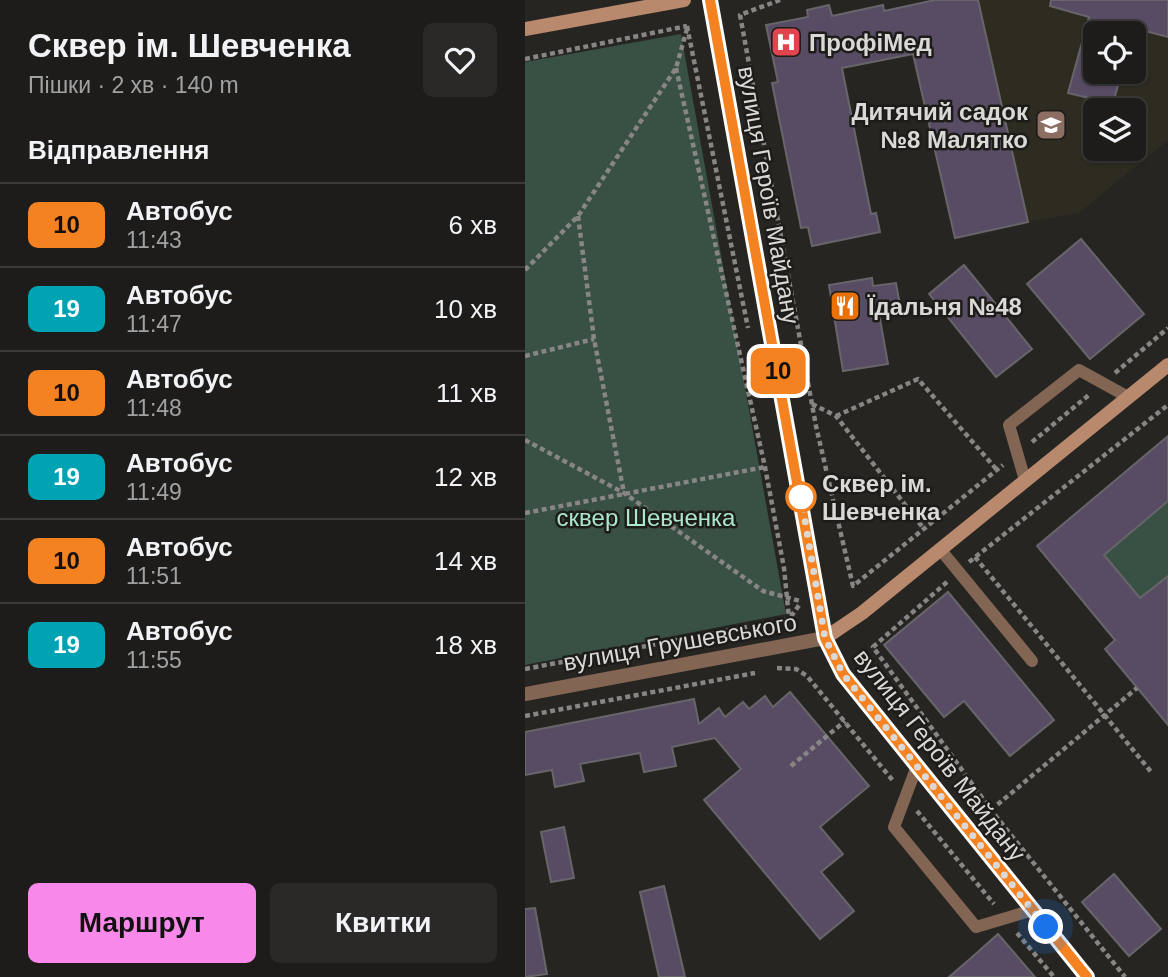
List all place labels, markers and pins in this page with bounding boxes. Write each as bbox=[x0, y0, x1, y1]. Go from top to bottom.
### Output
hospital icon: ПрофіМед bbox=[769, 25, 803, 59]
place label: ПрофіМед bbox=[809, 29, 932, 56]
place label: Дитячий садок №8 Малятко bbox=[851, 98, 1029, 153]
school or university icon: Дитячий садок №8 Малятко bbox=[1034, 108, 1068, 142]
restaurant icon: Їдальня №48 bbox=[828, 289, 862, 323]
place label: Їдальня №48 bbox=[867, 293, 1022, 320]
place label: Сквер ім. Шевченка bbox=[822, 470, 941, 525]
marker: Сквер ім. Шевченка bbox=[786, 482, 816, 512]

